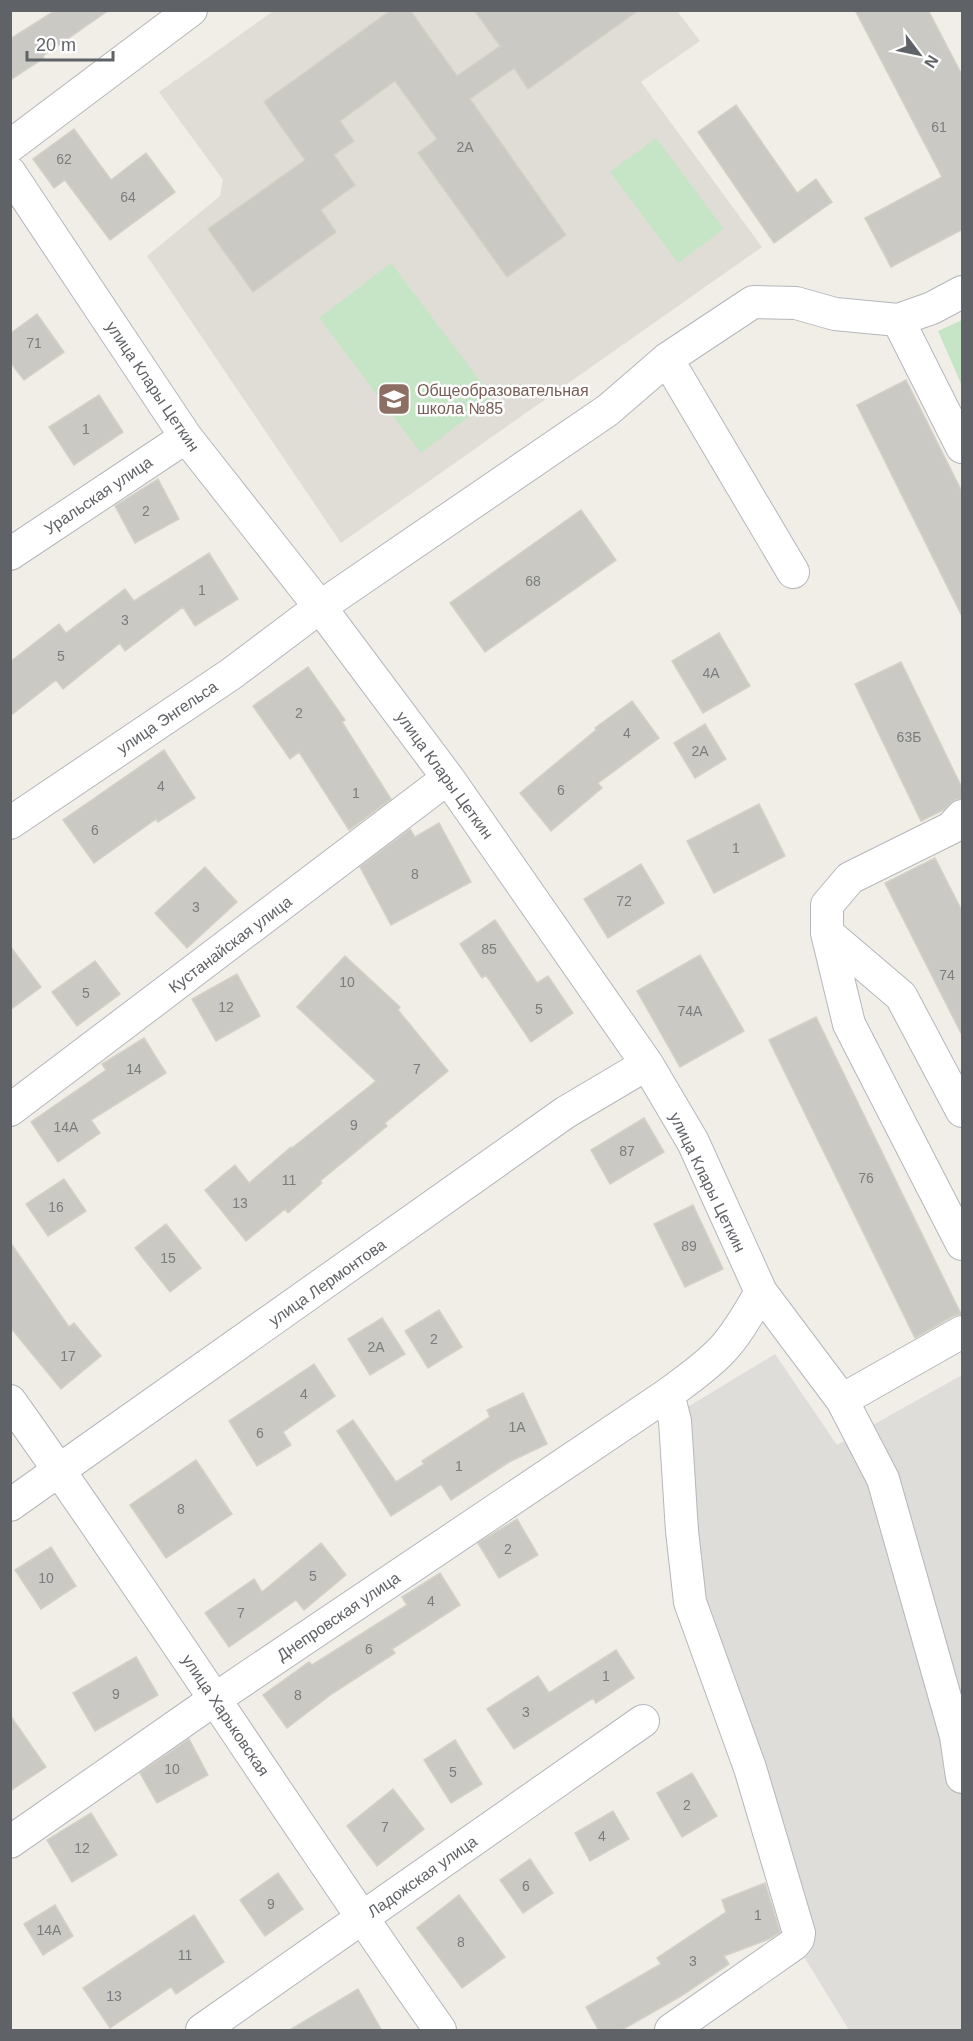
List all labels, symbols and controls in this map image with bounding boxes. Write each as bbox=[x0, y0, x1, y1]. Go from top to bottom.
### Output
scale bar bbox=[27, 24, 112, 62]
north arrow bbox=[889, 24, 949, 84]
text: 20 m bbox=[36, 35, 76, 55]
text: N bbox=[921, 52, 942, 71]
house number: 61 bbox=[931, 119, 947, 135]
house number: 2А bbox=[456, 139, 474, 155]
house number: 62 bbox=[56, 151, 72, 167]
house number: 64 bbox=[120, 189, 136, 205]
street label: улица Клары Цеткин bbox=[103, 318, 202, 455]
house number: 71 bbox=[26, 335, 42, 351]
school or university icon: Общеобразовательная школа №85 bbox=[376, 381, 412, 417]
place label: Общеобразовательная школа №85 bbox=[417, 382, 589, 417]
house number: 1 bbox=[82, 421, 90, 437]
street label: Уральская улица bbox=[41, 453, 155, 538]
house number: 2 bbox=[142, 503, 150, 519]
house number: 68 bbox=[525, 573, 541, 589]
house number: 1 bbox=[198, 582, 206, 598]
house number: 3 bbox=[121, 612, 129, 628]
house number: 5 bbox=[57, 648, 65, 664]
house number: 4А bbox=[702, 665, 720, 681]
street label: улица Энгельса bbox=[114, 678, 221, 757]
house number: 2 bbox=[295, 705, 303, 721]
street label: улица Клары Цеткин bbox=[393, 708, 496, 842]
house number: 4 bbox=[623, 725, 631, 741]
house number: 63Б bbox=[897, 729, 921, 745]
house number: 2А bbox=[691, 743, 709, 759]
house number: 4 bbox=[157, 778, 165, 794]
house number: 6 bbox=[557, 782, 565, 798]
house number: 1 bbox=[352, 785, 360, 801]
house number: 6 bbox=[91, 822, 99, 838]
house number: 1 bbox=[732, 840, 740, 856]
house number: 8 bbox=[411, 866, 419, 882]
street label: Кустанайская улица bbox=[166, 893, 295, 996]
house number: 72 bbox=[616, 893, 632, 909]
house number: 3 bbox=[192, 899, 200, 915]
house number: 85 bbox=[481, 941, 497, 957]
house number: 74 bbox=[939, 967, 955, 983]
house number: 10 bbox=[339, 974, 355, 990]
house number: 5 bbox=[82, 985, 90, 1001]
house number: 12 bbox=[218, 999, 234, 1015]
house number: 5 bbox=[535, 1001, 543, 1017]
house number: 74А bbox=[678, 1003, 703, 1019]
house number: 14 bbox=[126, 1061, 142, 1077]
house number: 7 bbox=[413, 1061, 421, 1077]
street label: улица Клары Цеткин bbox=[666, 1110, 749, 1255]
house number: 9 bbox=[350, 1117, 358, 1133]
house number: 14А bbox=[54, 1119, 79, 1135]
house number: 87 bbox=[619, 1143, 635, 1159]
house number: 76 bbox=[858, 1170, 874, 1186]
house number: 11 bbox=[282, 1172, 296, 1188]
house number: 13 bbox=[232, 1195, 248, 1211]
house number: 16 bbox=[48, 1199, 64, 1215]
street label: улица Лермонтова bbox=[266, 1236, 389, 1329]
house number: 89 bbox=[681, 1238, 697, 1254]
house number: 15 bbox=[160, 1250, 176, 1266]
house number: 2 bbox=[430, 1331, 438, 1347]
house number: 2А bbox=[367, 1339, 385, 1355]
house number: 17 bbox=[60, 1348, 76, 1364]
house number: 4 bbox=[300, 1386, 308, 1402]
house number: 1А bbox=[508, 1419, 526, 1435]
house number: 6 bbox=[256, 1425, 264, 1441]
house number: 1 bbox=[455, 1458, 463, 1474]
house number: 8 bbox=[177, 1501, 185, 1517]
house number: 2 bbox=[504, 1541, 512, 1557]
house number: 5 bbox=[309, 1568, 317, 1584]
street label: Днепровская улица bbox=[274, 1569, 403, 1664]
house number: 10 bbox=[38, 1570, 54, 1586]
house number: 4 bbox=[427, 1593, 435, 1609]
house number: 7 bbox=[237, 1605, 245, 1621]
house number: 6 bbox=[365, 1641, 373, 1657]
street label: улица Харьковская bbox=[179, 1651, 272, 1779]
house number: 1 bbox=[602, 1668, 610, 1684]
house number: 9 bbox=[112, 1686, 120, 1702]
house number: 8 bbox=[294, 1687, 302, 1703]
house number: 3 bbox=[522, 1704, 530, 1720]
house number: 10 bbox=[164, 1761, 180, 1777]
house number: 5 bbox=[449, 1764, 457, 1780]
house number: 2 bbox=[683, 1797, 691, 1813]
house number: 7 bbox=[381, 1819, 389, 1835]
house number: 4 bbox=[598, 1828, 606, 1844]
street label: Ладожская улица bbox=[364, 1832, 480, 1921]
house number: 12 bbox=[74, 1840, 90, 1856]
house number: 6 bbox=[522, 1878, 530, 1894]
house number: 9 bbox=[267, 1896, 275, 1912]
house number: 1 bbox=[754, 1907, 762, 1923]
house number: 14А bbox=[37, 1922, 62, 1938]
house number: 8 bbox=[457, 1934, 465, 1950]
house number: 11 bbox=[178, 1947, 192, 1963]
house number: 3 bbox=[689, 1953, 697, 1969]
house number: 13 bbox=[106, 1988, 122, 2004]

